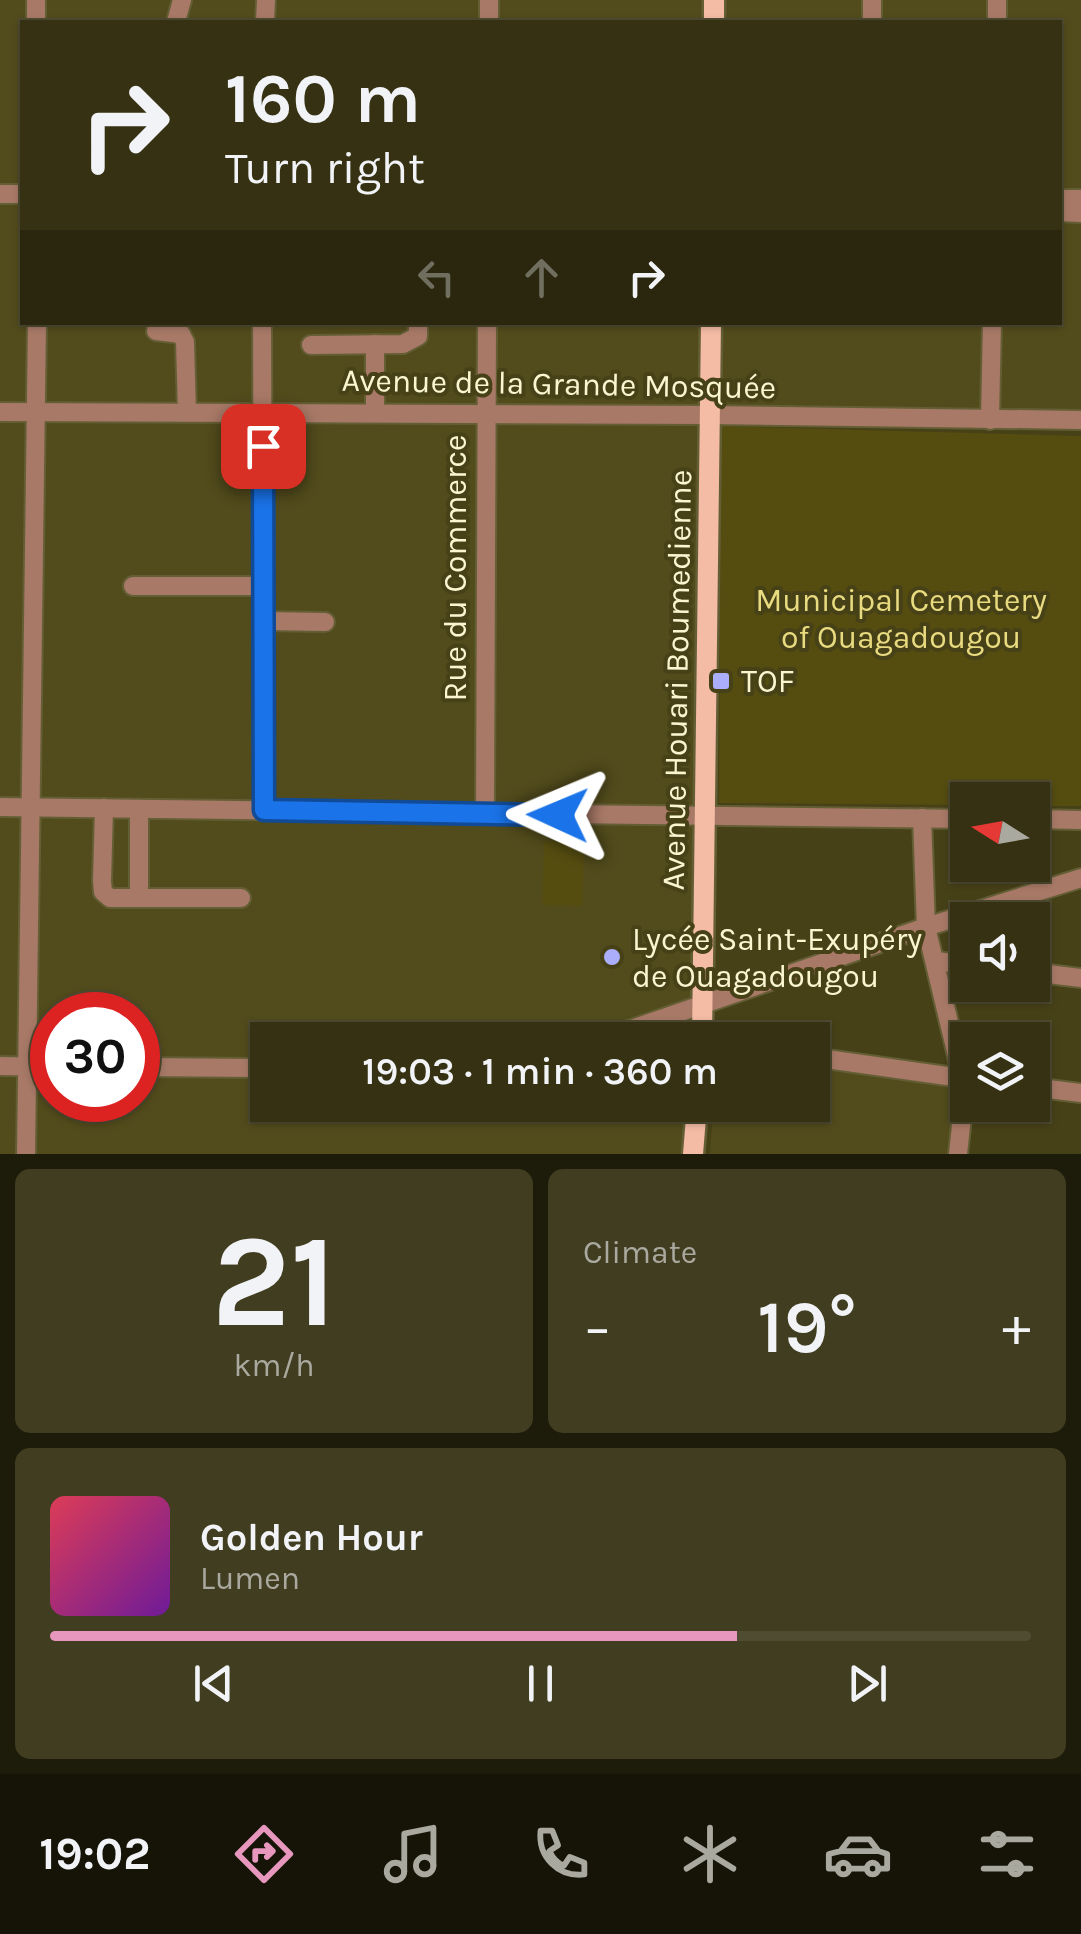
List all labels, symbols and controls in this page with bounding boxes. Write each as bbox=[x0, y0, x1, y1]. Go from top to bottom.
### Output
text: 160 m bbox=[225, 58, 421, 140]
icon: right bbox=[60, 60, 190, 190]
text: Turn right bbox=[225, 142, 425, 194]
icon: left bbox=[409, 250, 464, 305]
icon: ahead bbox=[514, 250, 569, 305]
icon: right bbox=[619, 250, 674, 305]
street label: Avenue de la Grande Mosquée bbox=[341, 362, 777, 406]
pin bbox=[221, 404, 306, 489]
icon: arrive bbox=[236, 419, 291, 474]
street label: Rue du Commerce bbox=[437, 435, 474, 701]
street label: Avenue Houari Boumedienne bbox=[655, 469, 699, 891]
park label: Municipal Cemetery of Ouagadougou bbox=[755, 582, 1047, 656]
place label: TOF bbox=[741, 663, 794, 700]
marker: TOF bbox=[710, 670, 732, 692]
position arrow bbox=[506, 763, 610, 867]
north arrow bbox=[950, 782, 1050, 882]
map controls bbox=[950, 782, 1050, 1122]
button: sound bbox=[950, 902, 1050, 1002]
place label: Lycée Saint-Exupéry de Ouagadougou bbox=[632, 921, 922, 995]
marker: Lycée Saint-Exupéry de Ouagadougou bbox=[601, 946, 623, 968]
speed limit sign: 30 bbox=[30, 992, 160, 1122]
button: layers bbox=[950, 1022, 1050, 1122]
text: 19:03 · 1 min · 360 m bbox=[362, 1049, 718, 1094]
text: 21 bbox=[212, 1206, 337, 1358]
text: Climate bbox=[583, 1234, 697, 1271]
text: 19° bbox=[757, 1283, 857, 1371]
text: − bbox=[583, 1295, 612, 1359]
text: + bbox=[1002, 1295, 1031, 1359]
text: km/h bbox=[233, 1347, 315, 1384]
text: Golden Hour bbox=[200, 1515, 423, 1560]
text: Lumen bbox=[200, 1560, 300, 1597]
icon: previous bbox=[186, 1656, 241, 1711]
icon: pause bbox=[513, 1656, 568, 1711]
icon: next bbox=[840, 1656, 895, 1711]
icon: directions bbox=[229, 1819, 299, 1889]
icon: music bbox=[378, 1819, 448, 1889]
icon: phone bbox=[526, 1819, 596, 1889]
icon: climate bbox=[675, 1819, 745, 1889]
icon: car bbox=[823, 1819, 893, 1889]
icon: filters bbox=[972, 1819, 1042, 1889]
text: 19:02 bbox=[39, 1828, 151, 1880]

